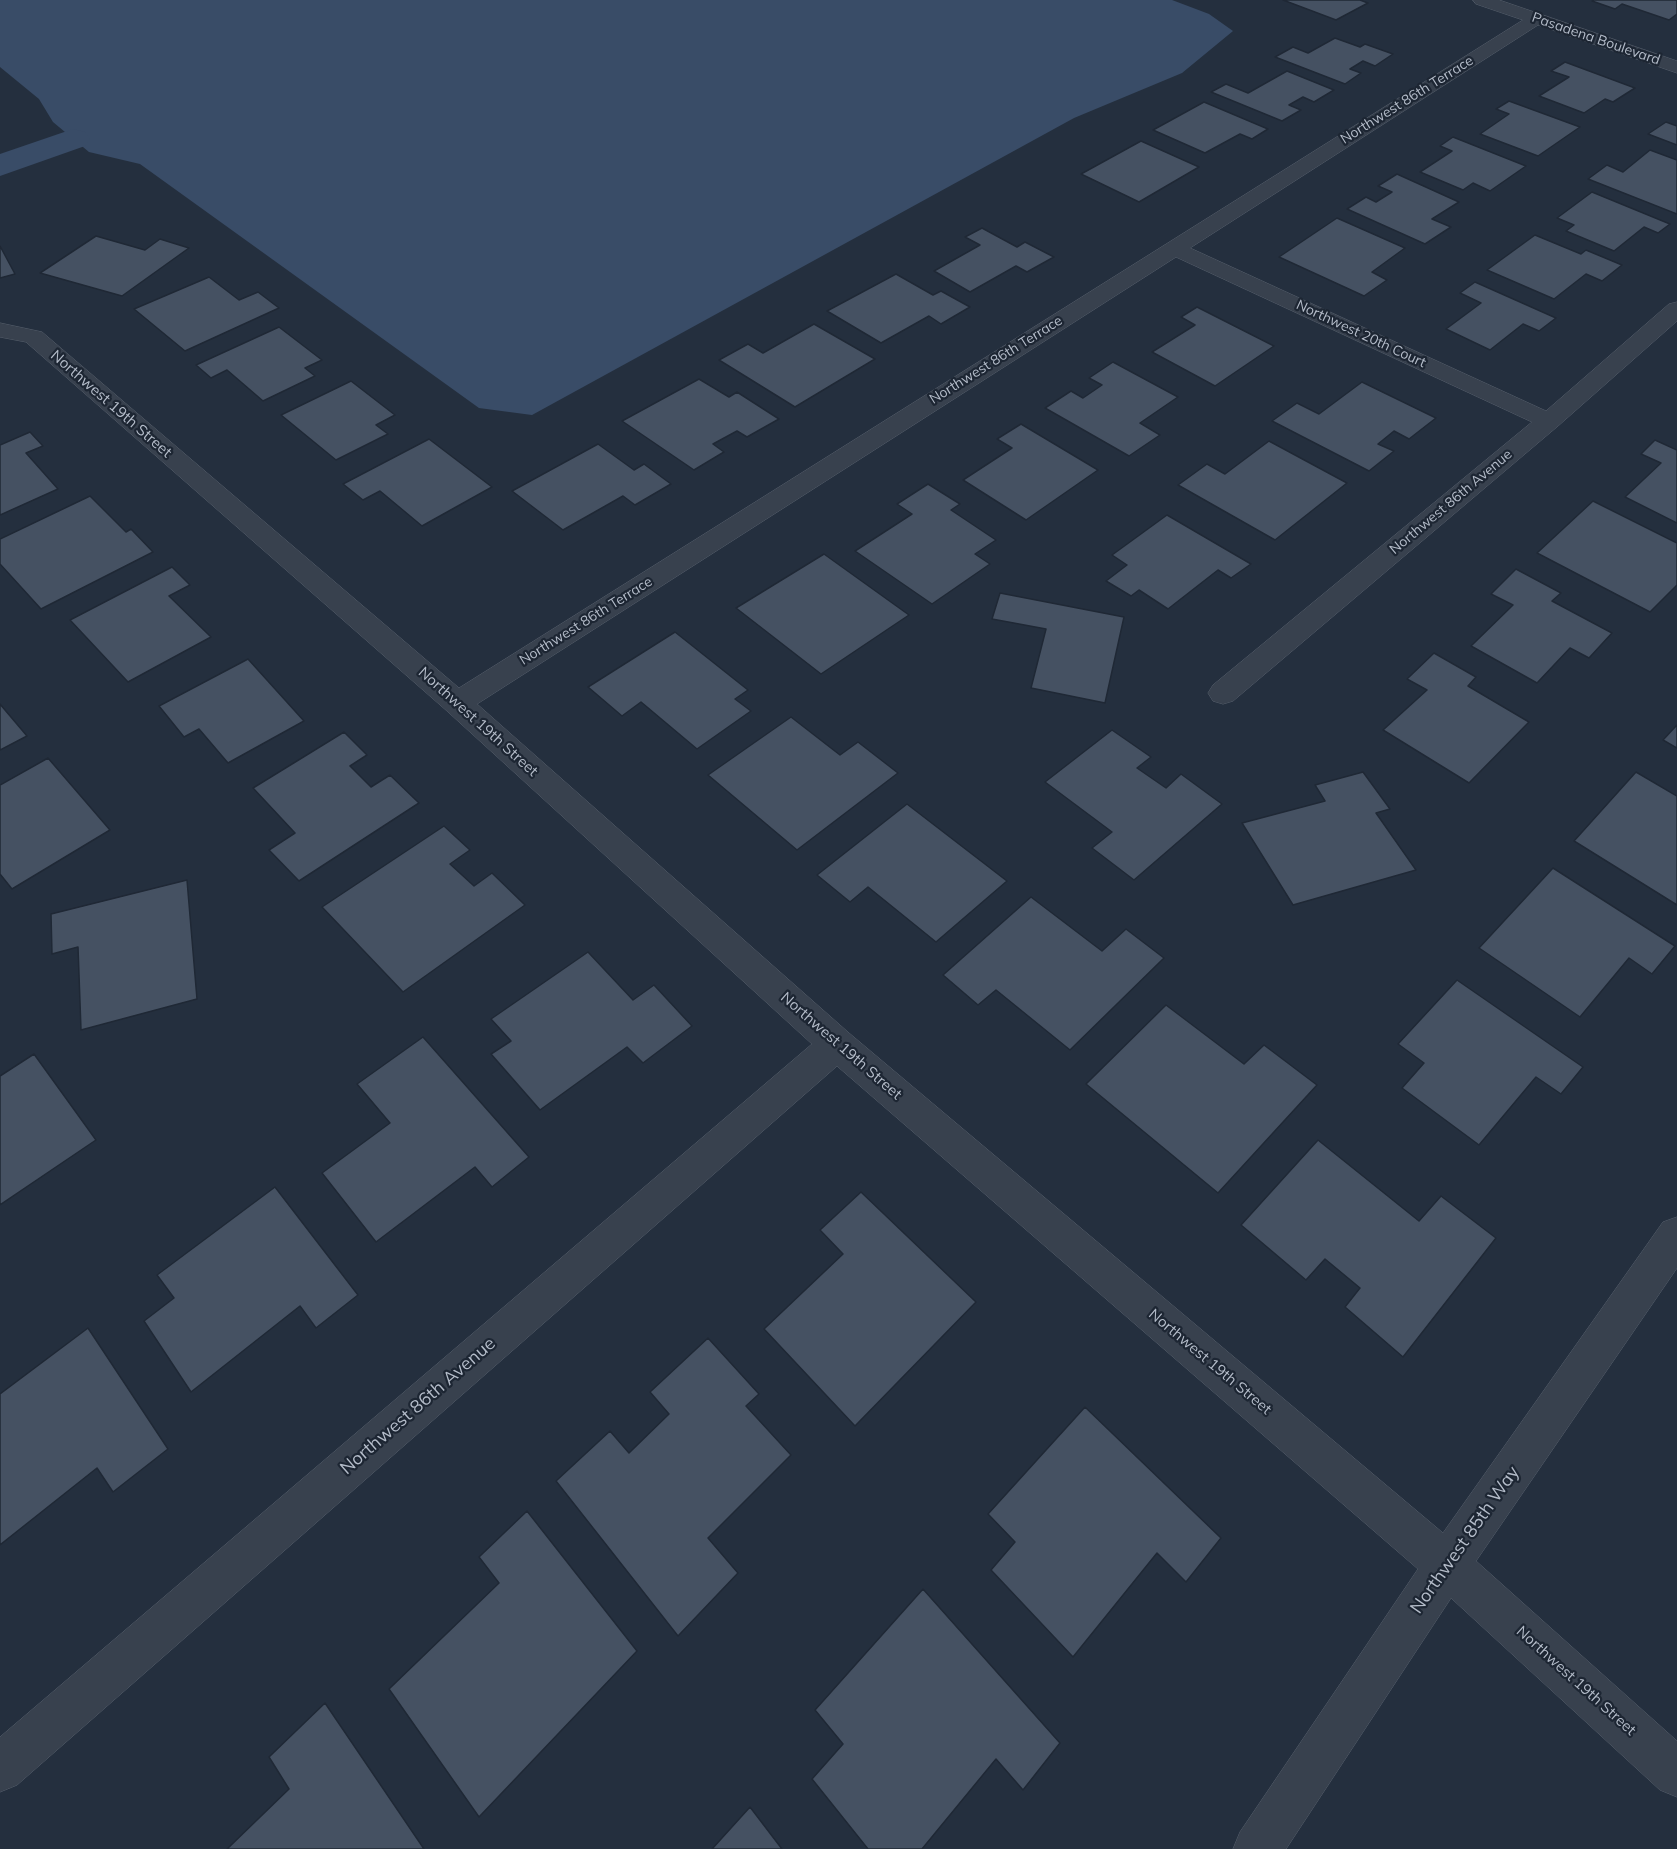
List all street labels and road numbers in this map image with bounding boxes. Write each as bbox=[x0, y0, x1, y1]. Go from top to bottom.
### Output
street label: Pasadena Boulevard bbox=[1530, 9, 1662, 69]
street label: Northwest 86th Terrace bbox=[1337, 52, 1477, 148]
street label: Northwest 20th Court bbox=[1294, 297, 1428, 371]
street label: Northwest 86th Terrace bbox=[926, 312, 1066, 408]
street label: Northwest 19th Street bbox=[47, 346, 175, 462]
street label: Northwest 86th Avenue bbox=[1386, 446, 1516, 558]
street label: Northwest 86th Terrace bbox=[516, 573, 656, 669]
street label: Northwest 19th Street bbox=[415, 664, 541, 780]
street label: Northwest 19th Street bbox=[777, 988, 905, 1104]
street label: Northwest 19th Street bbox=[1145, 1305, 1275, 1419]
street label: Northwest 86th Avenue bbox=[336, 1333, 500, 1479]
street label: Northwest 85th Way bbox=[1406, 1462, 1524, 1618]
street label: Northwest 19th Street bbox=[1513, 1623, 1639, 1739]

